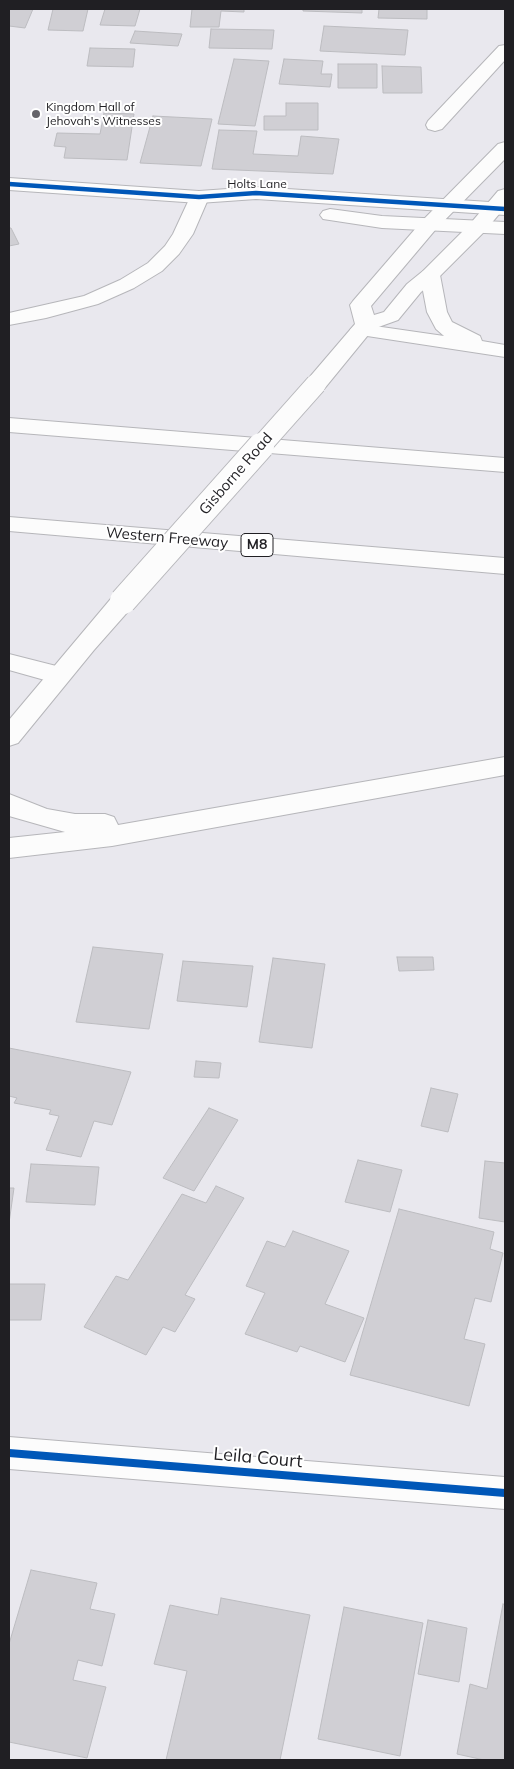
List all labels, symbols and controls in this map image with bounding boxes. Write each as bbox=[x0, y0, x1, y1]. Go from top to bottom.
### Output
place label: Kingdom Hall of Jehovah's Witnesses bbox=[46, 100, 161, 128]
marker: Kingdom Hall of Jehovah's Witnesses bbox=[30, 108, 42, 120]
street label: Holts Lane bbox=[227, 177, 287, 191]
street label: Gisborne Road bbox=[196, 429, 276, 519]
street label: Western Freeway bbox=[105, 524, 229, 552]
road number: M8 bbox=[241, 534, 273, 556]
street label: Leila Court bbox=[213, 1443, 303, 1473]

